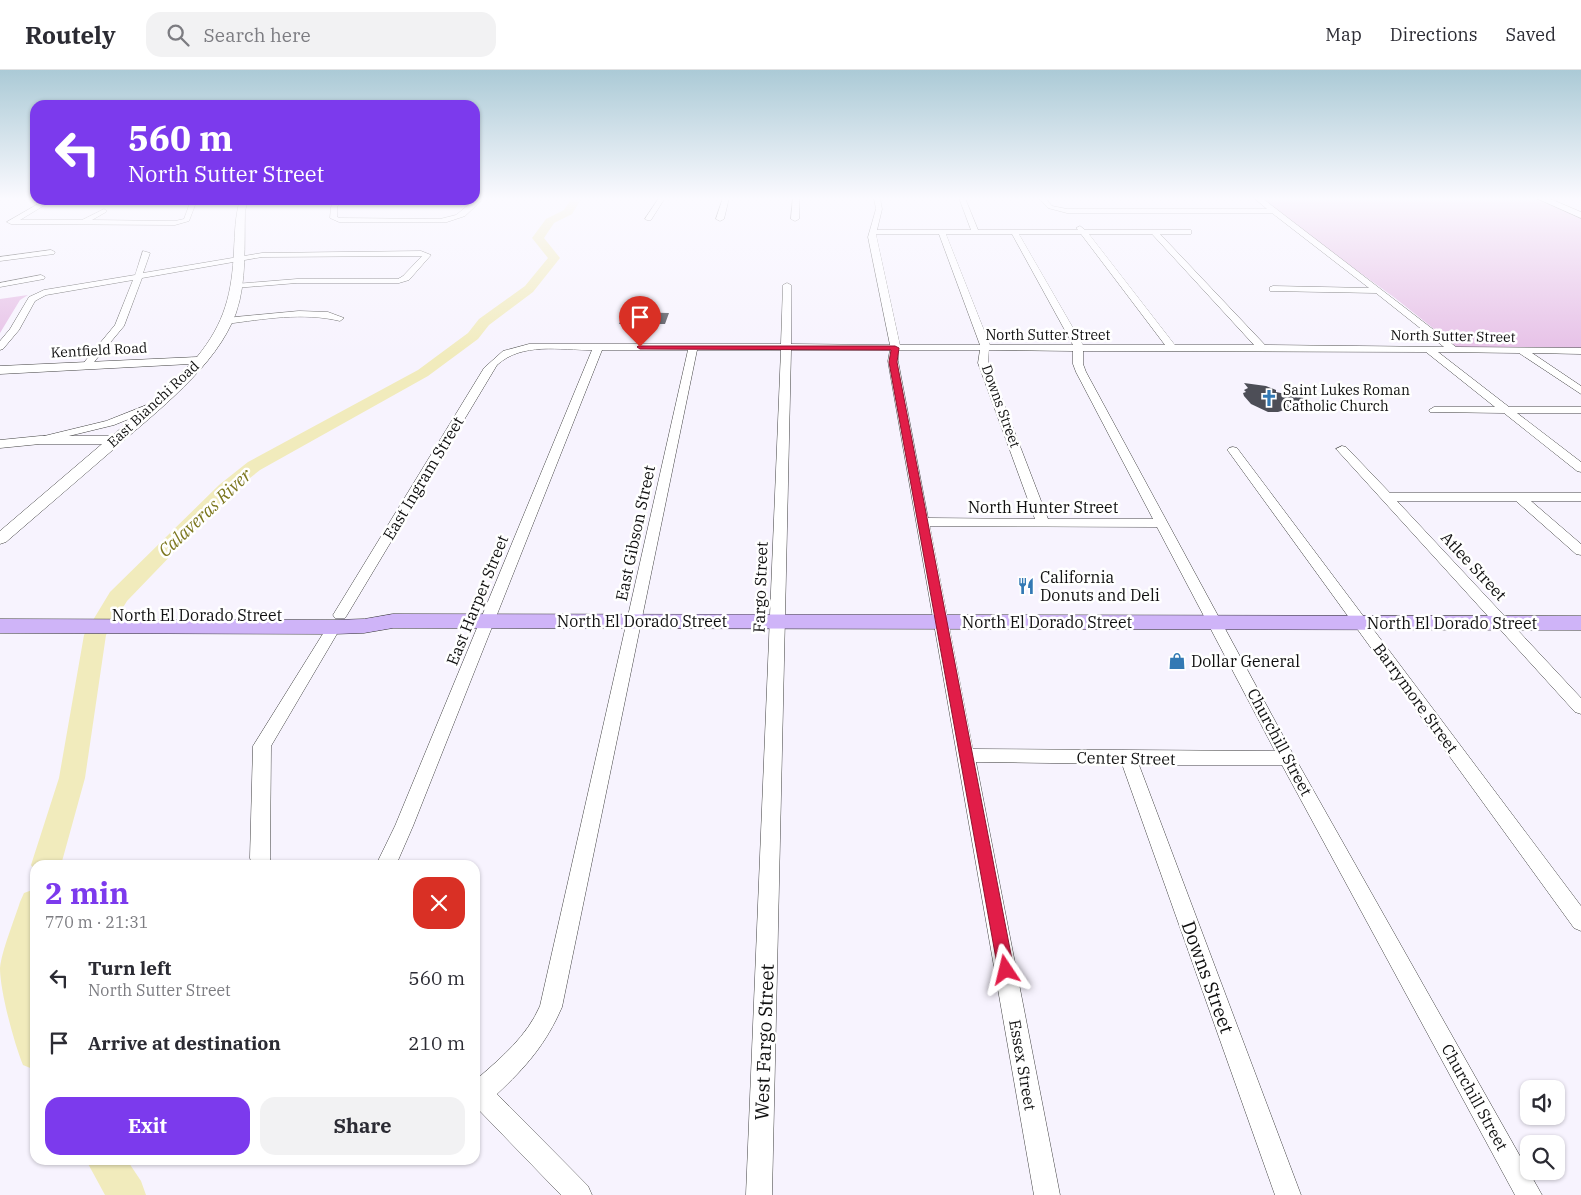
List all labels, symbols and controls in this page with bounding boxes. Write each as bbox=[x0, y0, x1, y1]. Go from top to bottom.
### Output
search box bbox=[146, 12, 496, 57]
text: Routely bbox=[25, 19, 116, 51]
icon: search bbox=[164, 21, 192, 49]
text: Search here bbox=[204, 23, 311, 47]
text: Map bbox=[1325, 23, 1362, 46]
text: Directions bbox=[1390, 23, 1478, 46]
text: Saved bbox=[1506, 23, 1556, 46]
text: 560 m bbox=[128, 115, 233, 161]
icon: left bbox=[45, 120, 110, 185]
text: North Sutter Street bbox=[128, 159, 324, 188]
pin bbox=[619, 296, 661, 347]
icon: arrive bbox=[626, 303, 654, 331]
street label: North Sutter Street bbox=[986, 326, 1111, 344]
street label: North Sutter Street bbox=[1390, 326, 1516, 346]
street label: Kentfield Road bbox=[50, 338, 148, 362]
street label: East Bianchi Road bbox=[103, 357, 203, 451]
street label: Downs Street bbox=[978, 362, 1024, 450]
place label: Saint Lukes Roman Catholic Church bbox=[1283, 381, 1410, 415]
church icon: Saint Lukes Roman Catholic Church bbox=[1259, 388, 1279, 408]
street label: East Ingram Street bbox=[378, 412, 468, 543]
water label: Calaveras River bbox=[153, 463, 257, 562]
street label: East Gibson Street bbox=[611, 463, 659, 603]
street label: North Hunter Street bbox=[968, 497, 1119, 517]
street label: Atlee Street bbox=[1437, 527, 1511, 605]
street label: East Harper Street bbox=[442, 532, 512, 668]
street label: Fargo Street bbox=[748, 541, 772, 633]
place label: California Donuts and Deli bbox=[1040, 567, 1160, 605]
restaurant icon: California Donuts and Deli bbox=[1016, 576, 1036, 596]
street label: North El Dorado Street bbox=[112, 605, 283, 625]
street label: North El Dorado Street bbox=[557, 611, 728, 631]
street label: North El Dorado Street bbox=[962, 612, 1133, 632]
street label: North El Dorado Street bbox=[1367, 613, 1538, 633]
street label: Barrymore Street bbox=[1369, 639, 1463, 757]
shop icon: Dollar General bbox=[1167, 651, 1187, 671]
place label: Dollar General bbox=[1191, 651, 1300, 671]
street label: Churchill Street bbox=[1243, 685, 1317, 799]
street label: Center Street bbox=[1076, 747, 1176, 769]
text: 2 min bbox=[45, 873, 129, 912]
button: close bbox=[413, 877, 465, 929]
text: 770 m · 21:31 bbox=[45, 912, 148, 932]
street label: Downs Street bbox=[1177, 917, 1240, 1037]
position arrow bbox=[979, 943, 1031, 995]
text: Turn left bbox=[88, 956, 171, 980]
street label: West Fargo Street bbox=[749, 963, 779, 1121]
icon: left bbox=[45, 964, 73, 992]
text: 560 m bbox=[408, 966, 465, 990]
text: North Sutter Street bbox=[88, 980, 231, 1000]
street label: Essex Street bbox=[1005, 1018, 1041, 1112]
icon: arrive bbox=[45, 1029, 73, 1057]
text: Arrive at destination bbox=[88, 1031, 281, 1055]
text: 210 m bbox=[408, 1031, 465, 1055]
street label: Churchill Street bbox=[1437, 1040, 1513, 1154]
map controls bbox=[1520, 1080, 1565, 1180]
button: sound bbox=[1520, 1080, 1565, 1125]
button: Exit bbox=[45, 1097, 250, 1155]
button: Share bbox=[260, 1097, 465, 1155]
button: search bbox=[1520, 1135, 1565, 1180]

